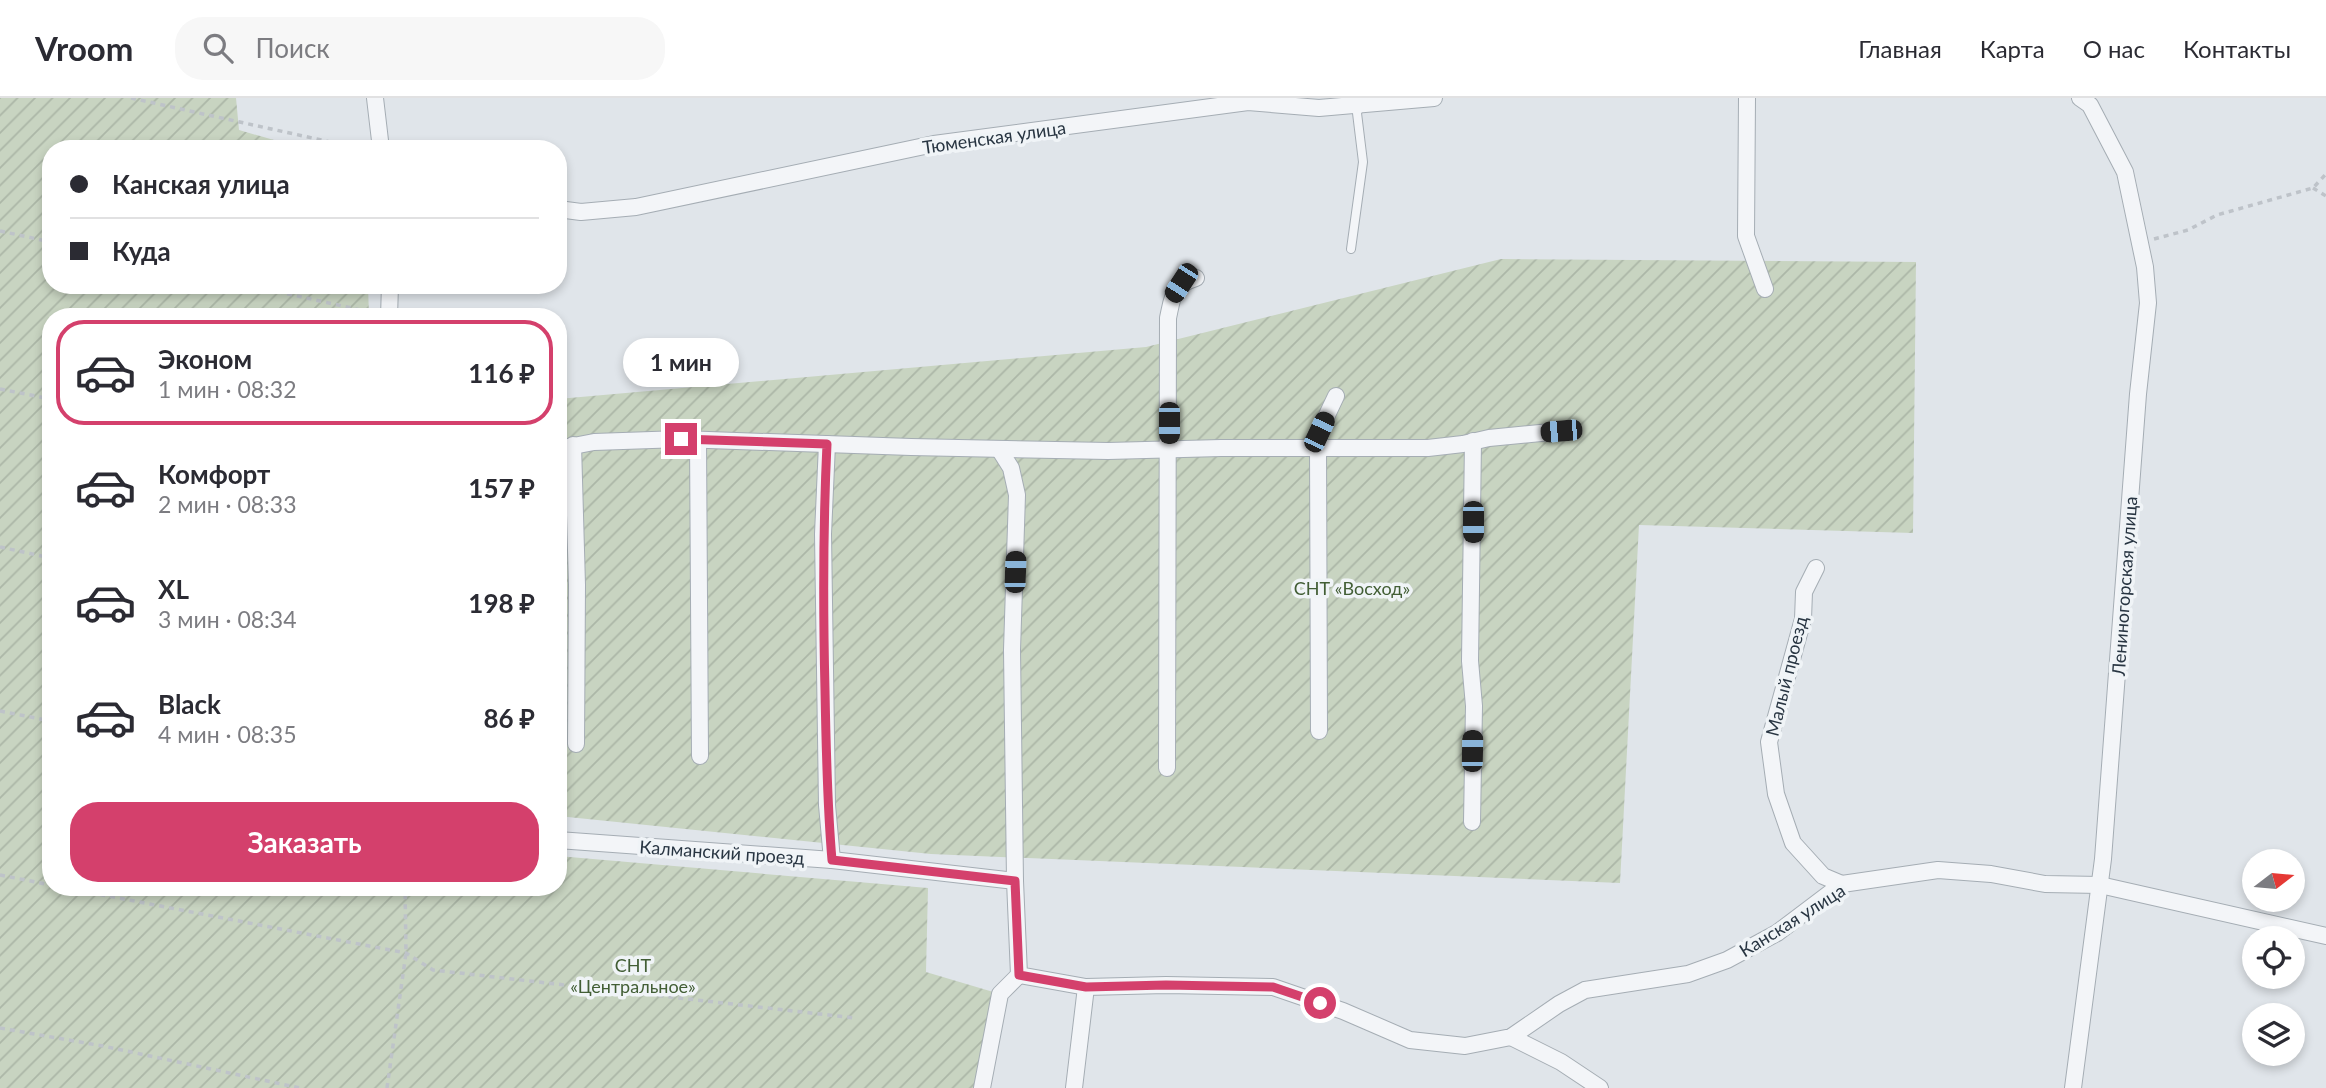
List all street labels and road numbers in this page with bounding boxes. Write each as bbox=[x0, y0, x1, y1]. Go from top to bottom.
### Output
street label: Тюменская улица bbox=[921, 116, 1067, 158]
street label: Лениногорская улица bbox=[2107, 495, 2141, 678]
street label: Малый проезд bbox=[1760, 614, 1812, 738]
street label: Калманский проезд bbox=[639, 835, 805, 869]
street label: Канская улица bbox=[1735, 879, 1849, 961]

